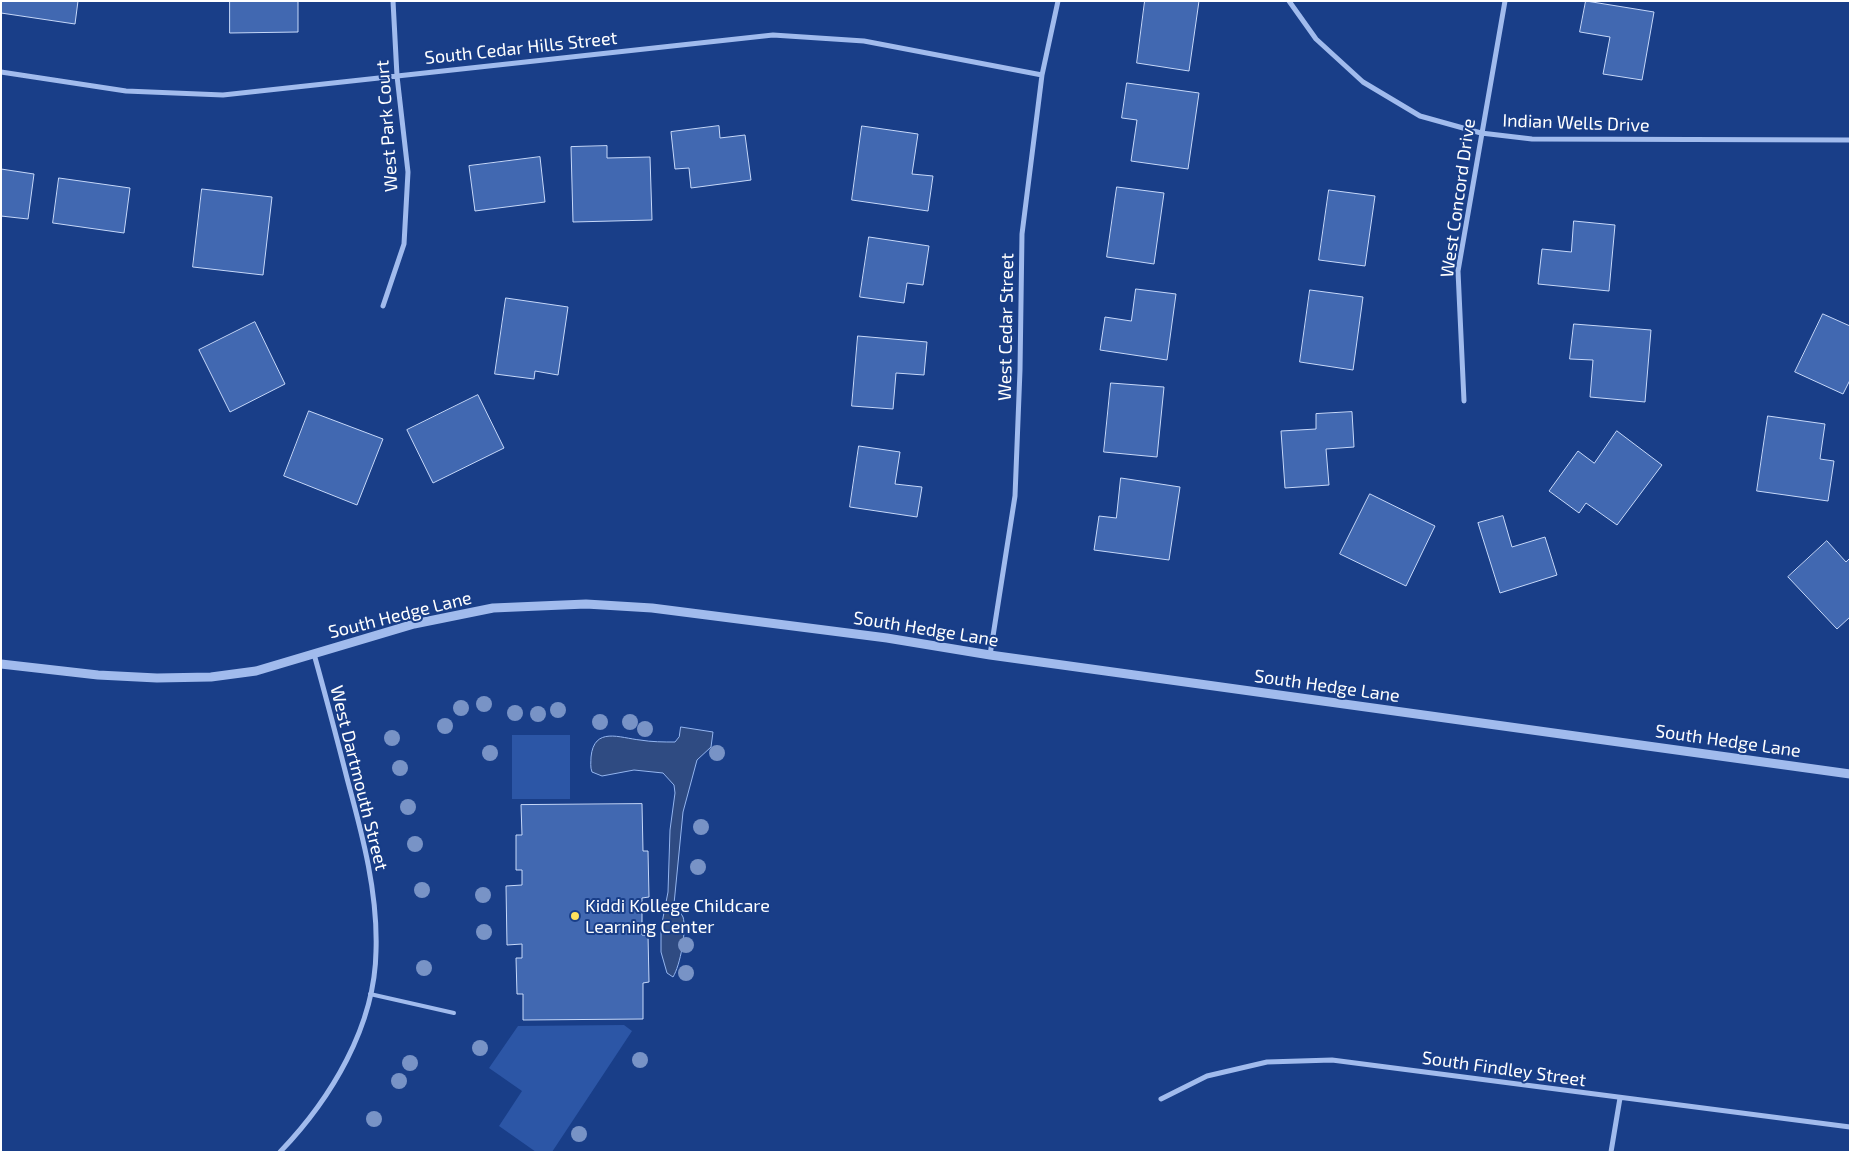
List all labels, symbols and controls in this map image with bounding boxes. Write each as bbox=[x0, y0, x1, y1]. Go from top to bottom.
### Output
street label: South Cedar Hills Street bbox=[424, 27, 618, 69]
street label: West Park Court bbox=[372, 59, 402, 193]
street label: Indian Wells Drive bbox=[1502, 110, 1650, 136]
street label: West Concord Drive bbox=[1436, 117, 1480, 279]
street label: West Cedar Street bbox=[994, 253, 1018, 401]
street label: South Hedge Lane bbox=[326, 587, 474, 643]
street label: South Hedge Lane bbox=[852, 607, 1000, 651]
street label: South Hedge Lane bbox=[1253, 665, 1401, 707]
street label: West Dartmouth Street bbox=[326, 683, 392, 873]
street label: South Hedge Lane bbox=[1654, 720, 1802, 762]
place label: Kiddi Kollege Childcare Learning Center bbox=[585, 895, 770, 938]
marker: Kiddi Kollege Childcare Learning Center bbox=[569, 910, 581, 922]
street label: South Findley Street bbox=[1421, 1047, 1587, 1091]

